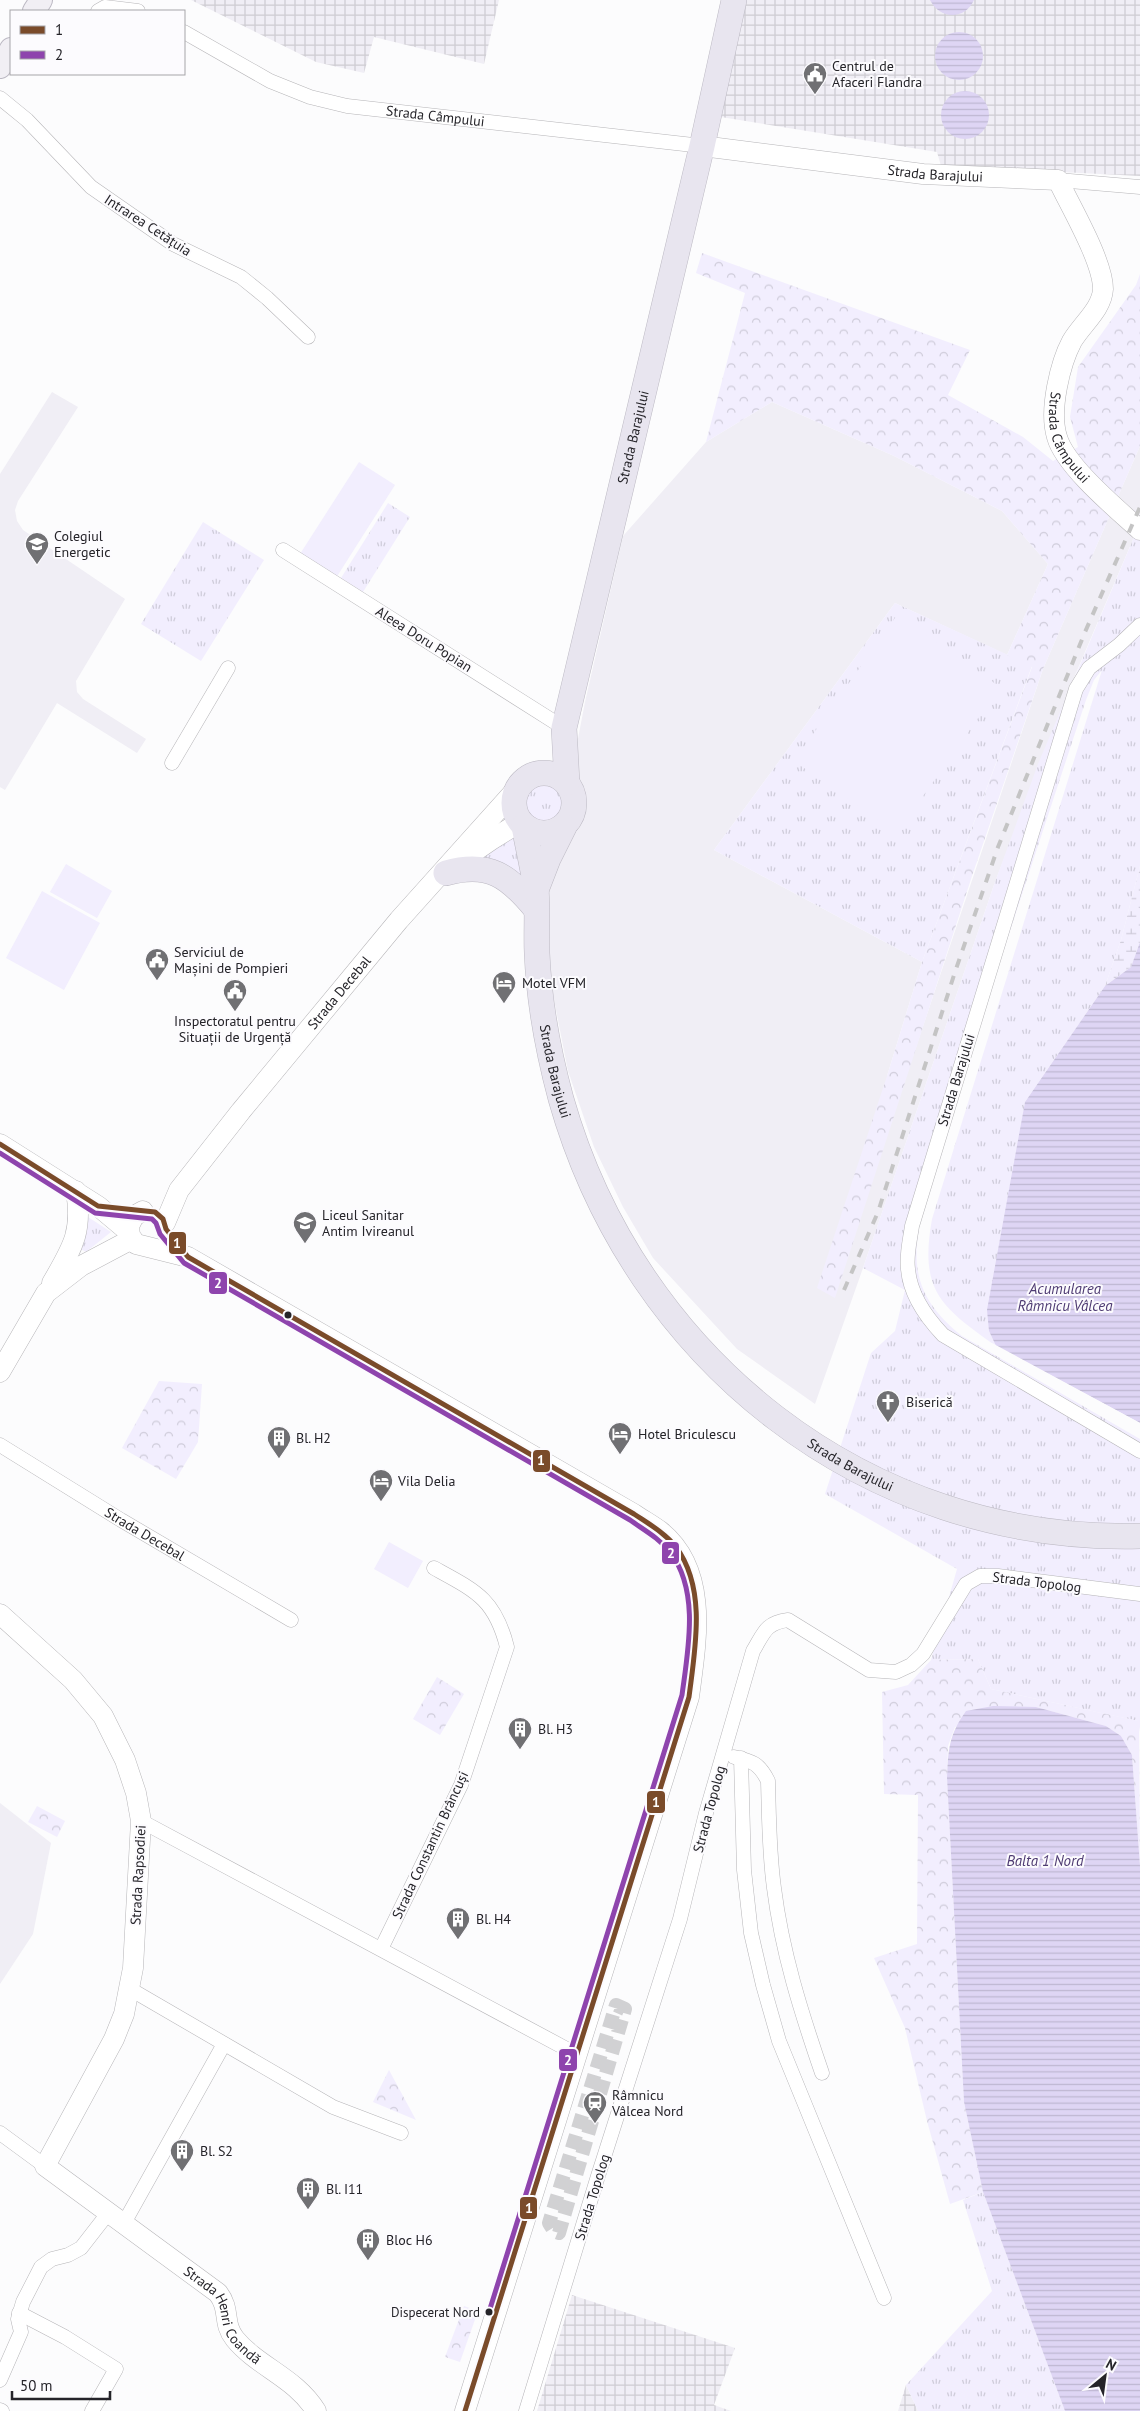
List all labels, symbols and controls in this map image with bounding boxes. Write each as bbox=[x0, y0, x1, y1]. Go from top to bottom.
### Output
legend bbox=[10, 10, 185, 75]
text: 1 bbox=[55, 20, 63, 39]
text: 2 bbox=[55, 45, 63, 64]
place label: Centrul de Afaceri Flandra bbox=[832, 57, 922, 91]
public building icon: Centrul de Afaceri Flandra bbox=[802, 61, 828, 95]
street label: Strada Câmpului bbox=[385, 101, 486, 130]
street label: Strada Barajului bbox=[887, 161, 983, 186]
street label: Intrarea Cetățuia bbox=[101, 190, 195, 260]
street label: Strada Barajului bbox=[613, 389, 653, 486]
street label: Strada Câmpului bbox=[1045, 391, 1094, 487]
place label: Colegiul Energetic bbox=[54, 527, 110, 561]
school or university icon: Colegiul Energetic bbox=[24, 531, 50, 565]
street label: Aleea Doru Popian bbox=[372, 602, 476, 676]
place label: Serviciul de Mașini de Pompieri bbox=[174, 943, 288, 977]
public building icon: Serviciul de Mașini de Pompieri bbox=[144, 947, 170, 981]
street label: Strada Decebal bbox=[303, 952, 375, 1033]
hotel icon: Motel VFM bbox=[491, 970, 517, 1004]
place label: Motel VFM bbox=[522, 974, 586, 992]
public building icon: Inspectoratul pentru Situații de Urgență bbox=[222, 978, 248, 1012]
place label: Inspectoratul pentru Situații de Urgență bbox=[174, 1012, 296, 1046]
street label: Strada Barajului bbox=[536, 1023, 575, 1120]
street label: Strada Barajului bbox=[933, 1032, 979, 1128]
place label: Liceul Sanitar Antim Ivireanul bbox=[322, 1206, 414, 1240]
school or university icon: Liceul Sanitar Antim Ivireanul bbox=[292, 1210, 318, 1244]
line badge: 1 bbox=[168, 1231, 187, 1255]
text: 1 bbox=[173, 1234, 181, 1252]
line badge: 2 bbox=[208, 1271, 228, 1295]
text: 2 bbox=[214, 1274, 222, 1292]
water label: Acumularea Râmnicu Vâlcea bbox=[1018, 1279, 1113, 1315]
unlabelled marker bbox=[283, 1310, 293, 1320]
church icon: Biserică bbox=[875, 1389, 901, 1423]
place label: Biserică bbox=[906, 1393, 953, 1411]
hotel icon: Hotel Briculescu bbox=[607, 1421, 633, 1455]
building icon: Bl. H2 bbox=[266, 1425, 292, 1459]
place label: Hotel Briculescu bbox=[638, 1425, 736, 1443]
place label: Bl. H2 bbox=[296, 1429, 331, 1447]
street label: Strada Barajului bbox=[804, 1434, 896, 1496]
line badge: 1 bbox=[532, 1449, 551, 1473]
text: 1 bbox=[537, 1451, 545, 1469]
hotel icon: Vila Delia bbox=[368, 1468, 394, 1502]
place label: Vila Delia bbox=[397, 1472, 456, 1490]
street label: Strada Decebal bbox=[101, 1503, 188, 1565]
line badge: 2 bbox=[661, 1541, 680, 1565]
text: 2 bbox=[667, 1544, 675, 1562]
street label: Strada Topolog bbox=[992, 1568, 1082, 1596]
building icon: Bl. H3 bbox=[507, 1716, 533, 1750]
place label: Bl. H3 bbox=[538, 1720, 573, 1738]
street label: Strada Topolog bbox=[689, 1764, 729, 1854]
street label: Strada Constantin Brâncuși bbox=[388, 1768, 472, 1922]
line badge: 1 bbox=[646, 1790, 666, 1814]
text: 1 bbox=[652, 1793, 660, 1811]
street label: Strada Rapsodiei bbox=[126, 1824, 150, 1926]
water label: Balta 1 Nord bbox=[1006, 1851, 1084, 1870]
building icon: Bl. H4 bbox=[445, 1906, 471, 1940]
place label: Bl. H4 bbox=[476, 1910, 511, 1928]
line badge: 2 bbox=[558, 2048, 578, 2072]
text: 2 bbox=[564, 2051, 572, 2069]
place label: Râmnicu Vâlcea Nord bbox=[611, 2086, 683, 2120]
station icon: Râmnicu Vâlcea Nord bbox=[582, 2090, 608, 2124]
building icon: Bl. S2 bbox=[169, 2138, 195, 2172]
place label: Bl. S2 bbox=[200, 2142, 233, 2160]
street label: Strada Topolog bbox=[570, 2152, 614, 2242]
building icon: Bl. I11 bbox=[295, 2176, 321, 2210]
place label: Bl. I11 bbox=[326, 2180, 363, 2198]
line badge: 1 bbox=[519, 2196, 538, 2220]
text: 1 bbox=[525, 2199, 533, 2217]
building icon: Bloc H6 bbox=[355, 2227, 381, 2261]
place label: Bloc H6 bbox=[386, 2231, 433, 2249]
street label: Strada Henri Coandă bbox=[180, 2262, 265, 2368]
place label: Dispecerat Nord bbox=[391, 2304, 480, 2321]
marker: Dispecerat Nord bbox=[484, 2307, 494, 2317]
north arrow bbox=[1080, 2351, 1130, 2401]
text: N bbox=[1103, 2355, 1120, 2375]
scale bar bbox=[12, 2368, 110, 2400]
text: 50 m bbox=[20, 2376, 53, 2395]

